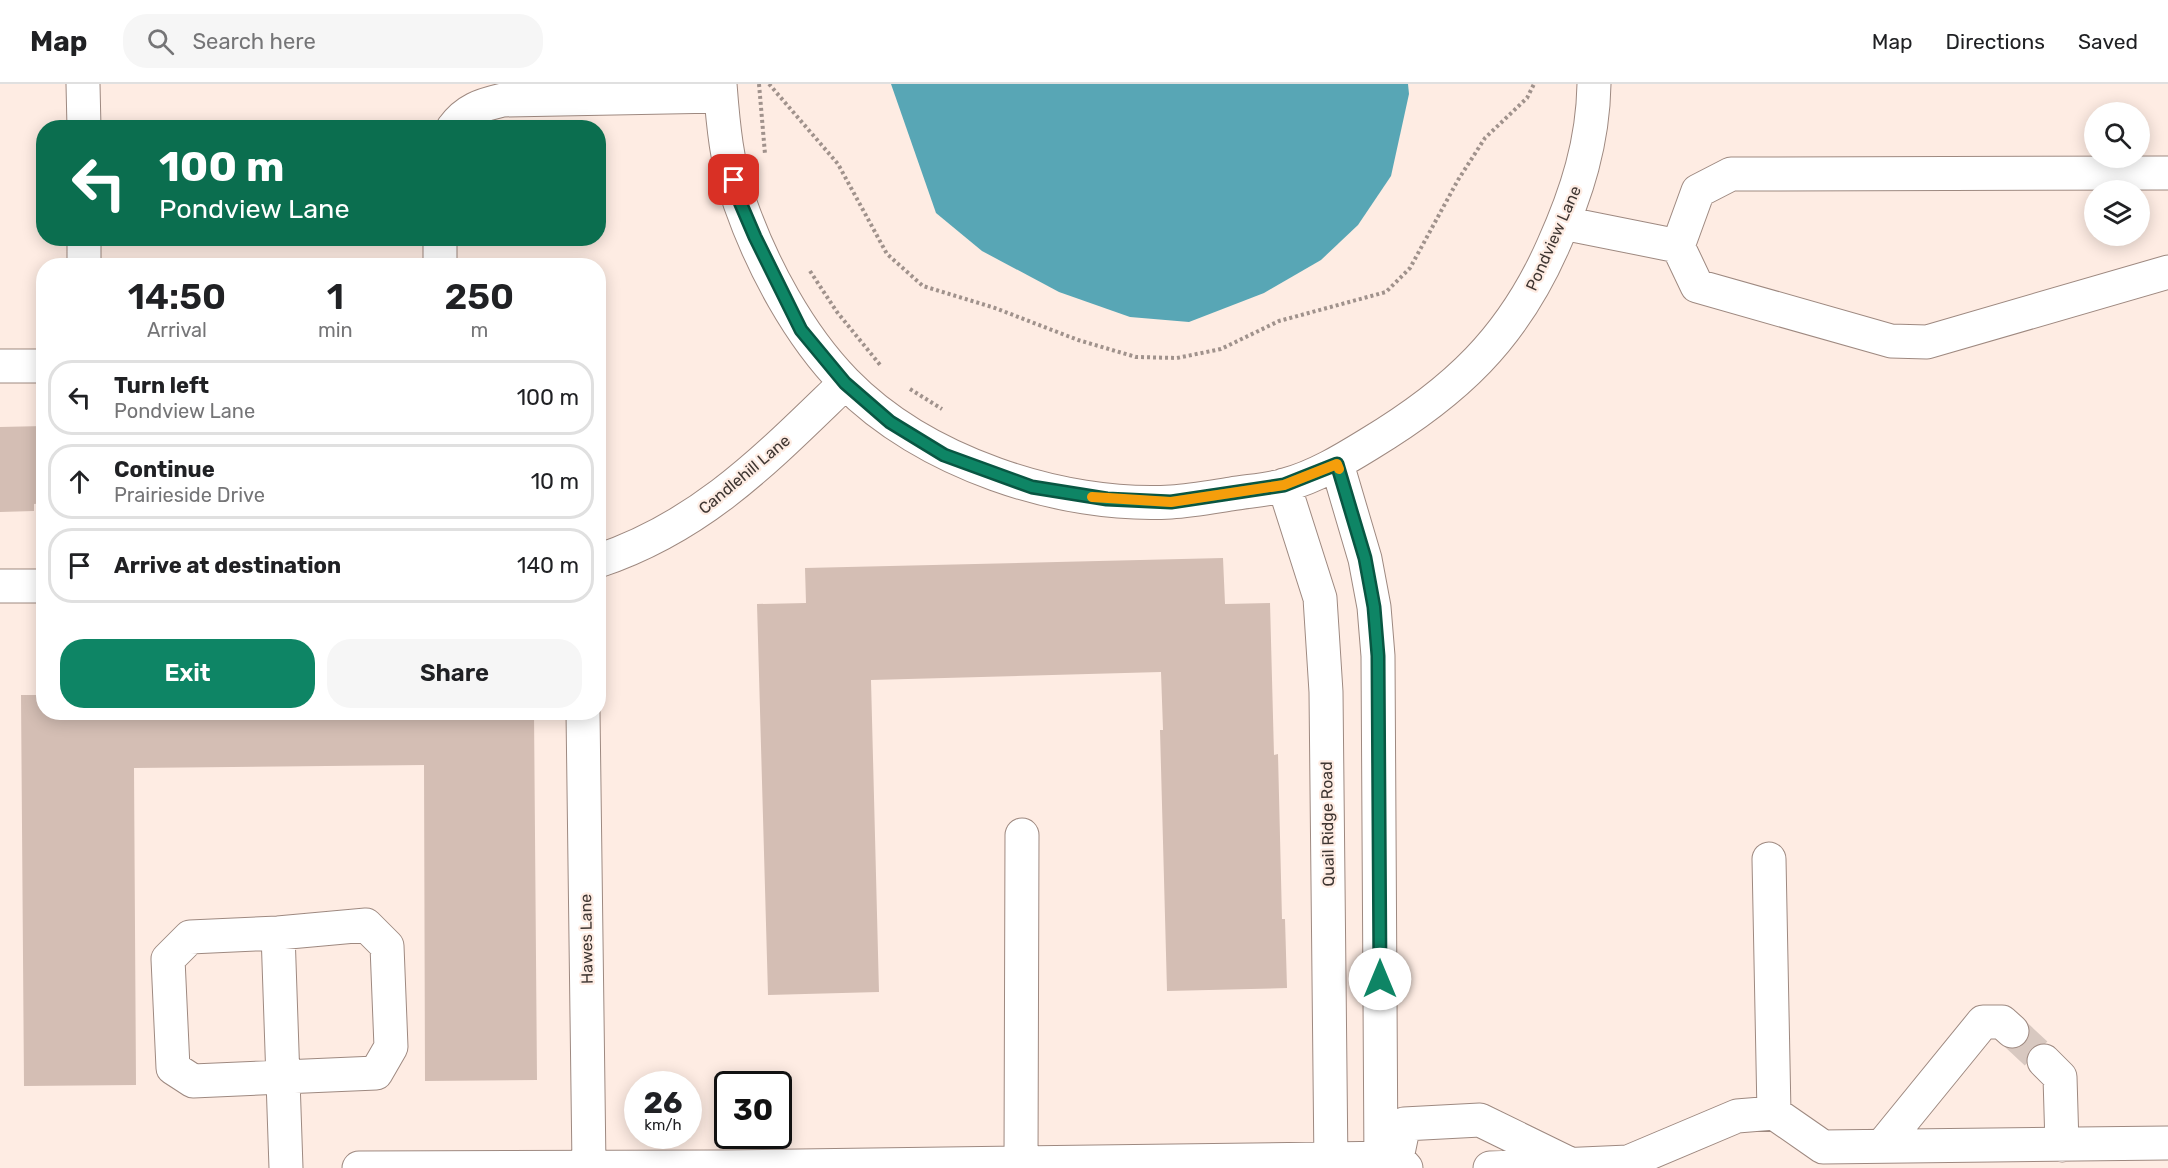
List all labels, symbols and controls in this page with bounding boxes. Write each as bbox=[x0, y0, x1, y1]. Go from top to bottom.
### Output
search box bbox=[123, 14, 543, 68]
text: Map bbox=[30, 25, 87, 58]
icon: search bbox=[144, 25, 177, 58]
text: Search here bbox=[192, 28, 316, 55]
text: Map bbox=[1872, 29, 1913, 54]
text: Directions bbox=[1946, 29, 2045, 54]
text: Saved bbox=[2078, 29, 2138, 54]
map controls bbox=[2084, 102, 2150, 246]
button: search bbox=[2084, 102, 2150, 168]
text: 100 m bbox=[159, 142, 284, 192]
icon: left bbox=[60, 144, 138, 222]
pin bbox=[708, 154, 759, 205]
icon: arrive bbox=[717, 163, 750, 196]
button: layers bbox=[2084, 180, 2150, 246]
street label: Pondview Lane bbox=[1522, 183, 1585, 294]
text: Pondview Lane bbox=[159, 193, 350, 225]
text: 14:50 bbox=[128, 275, 226, 318]
text: 1 bbox=[327, 275, 344, 318]
text: 250 bbox=[445, 275, 514, 318]
text: Arrival bbox=[147, 318, 207, 342]
text: min bbox=[318, 318, 353, 342]
text: m bbox=[470, 318, 488, 342]
text: Turn left bbox=[114, 372, 209, 399]
icon: left bbox=[63, 381, 96, 414]
text: 100 m bbox=[517, 384, 579, 411]
text: Pondview Lane bbox=[114, 399, 255, 423]
street label: Candlehill Lane bbox=[695, 431, 794, 518]
text: Continue bbox=[114, 456, 215, 483]
icon: ahead bbox=[63, 465, 96, 498]
text: 10 m bbox=[531, 468, 579, 495]
text: Prairieside Drive bbox=[114, 483, 265, 507]
icon: arrive bbox=[63, 549, 96, 582]
text: Arrive at destination bbox=[114, 552, 341, 579]
text: 140 m bbox=[517, 552, 579, 579]
button: Exit bbox=[60, 639, 315, 708]
button: Share bbox=[327, 639, 582, 708]
street label: Quail Ridge Road bbox=[1317, 761, 1338, 887]
street label: Hawes Lane bbox=[576, 894, 597, 984]
position arrow bbox=[1348, 947, 1412, 1011]
speed limit sign: 30 bbox=[714, 1071, 792, 1149]
text: 26 bbox=[643, 1085, 683, 1121]
text: km/h bbox=[644, 1116, 682, 1134]

